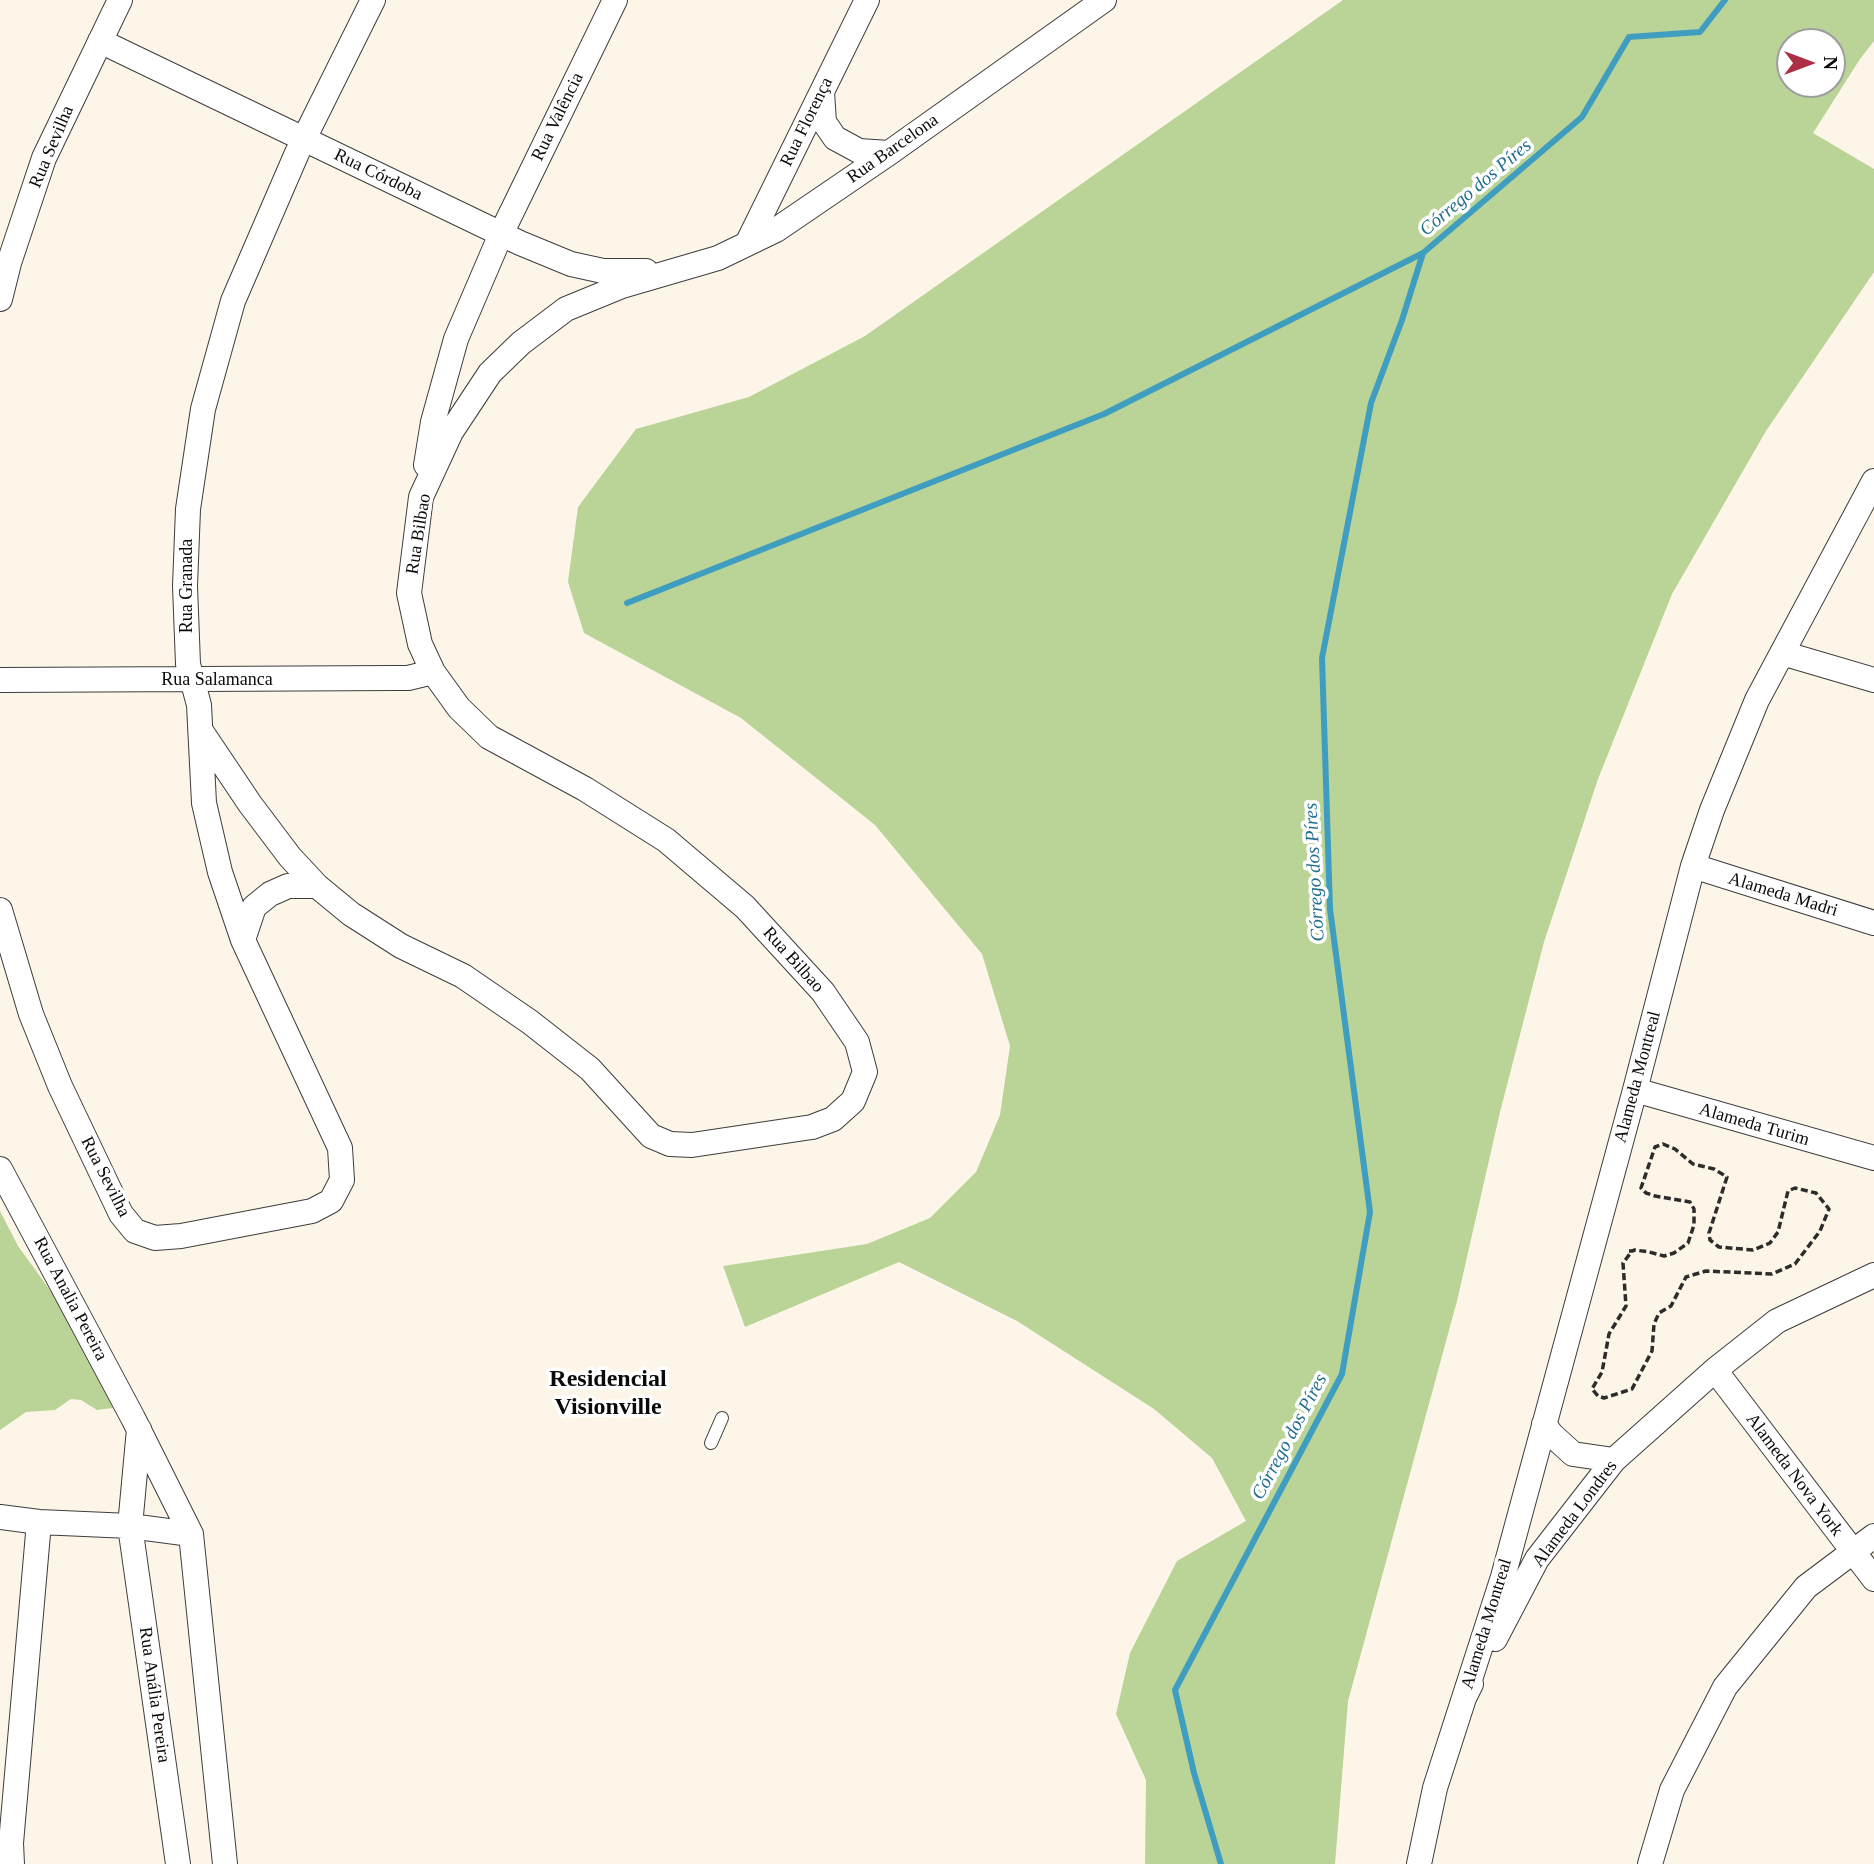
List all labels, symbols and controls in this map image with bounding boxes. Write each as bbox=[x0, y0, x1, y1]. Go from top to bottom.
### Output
north arrow bbox=[1776, 28, 1846, 98]
text: N bbox=[1820, 56, 1841, 70]
street label: Rua Valência bbox=[527, 69, 589, 165]
street label: Rua Florença bbox=[776, 74, 838, 170]
street label: Rua Sevilha bbox=[25, 103, 79, 191]
street label: Rua Barcelona bbox=[843, 110, 943, 188]
water label: Córrego dos Píres bbox=[1415, 135, 1537, 241]
street label: Rua Córdoba bbox=[330, 144, 426, 206]
street label: Rua Bilbao bbox=[402, 492, 436, 576]
street label: Rua Granada bbox=[176, 539, 198, 633]
street label: Rua Salamanca bbox=[161, 669, 273, 691]
water label: Córrego dos Píres bbox=[1300, 802, 1330, 942]
street label: Alameda Madri bbox=[1726, 868, 1840, 922]
street label: Rua Bilbao bbox=[758, 922, 828, 998]
street label: Alameda Montreal bbox=[1610, 1009, 1666, 1145]
street label: Alameda Turim bbox=[1696, 1099, 1812, 1151]
street label: Rua Sevilha bbox=[76, 1133, 134, 1221]
street label: Rua Analia Pereira bbox=[28, 1233, 112, 1365]
district label: Residencial Visionville bbox=[549, 1366, 667, 1422]
water label: Córrego dos Píres bbox=[1247, 1370, 1333, 1504]
street label: Alameda Nova York bbox=[1741, 1409, 1847, 1541]
street label: Alameda Londres bbox=[1528, 1456, 1622, 1572]
street label: Alameda Montreal bbox=[1457, 1556, 1517, 1692]
street label: Rua Anália Pereira bbox=[134, 1626, 174, 1764]

